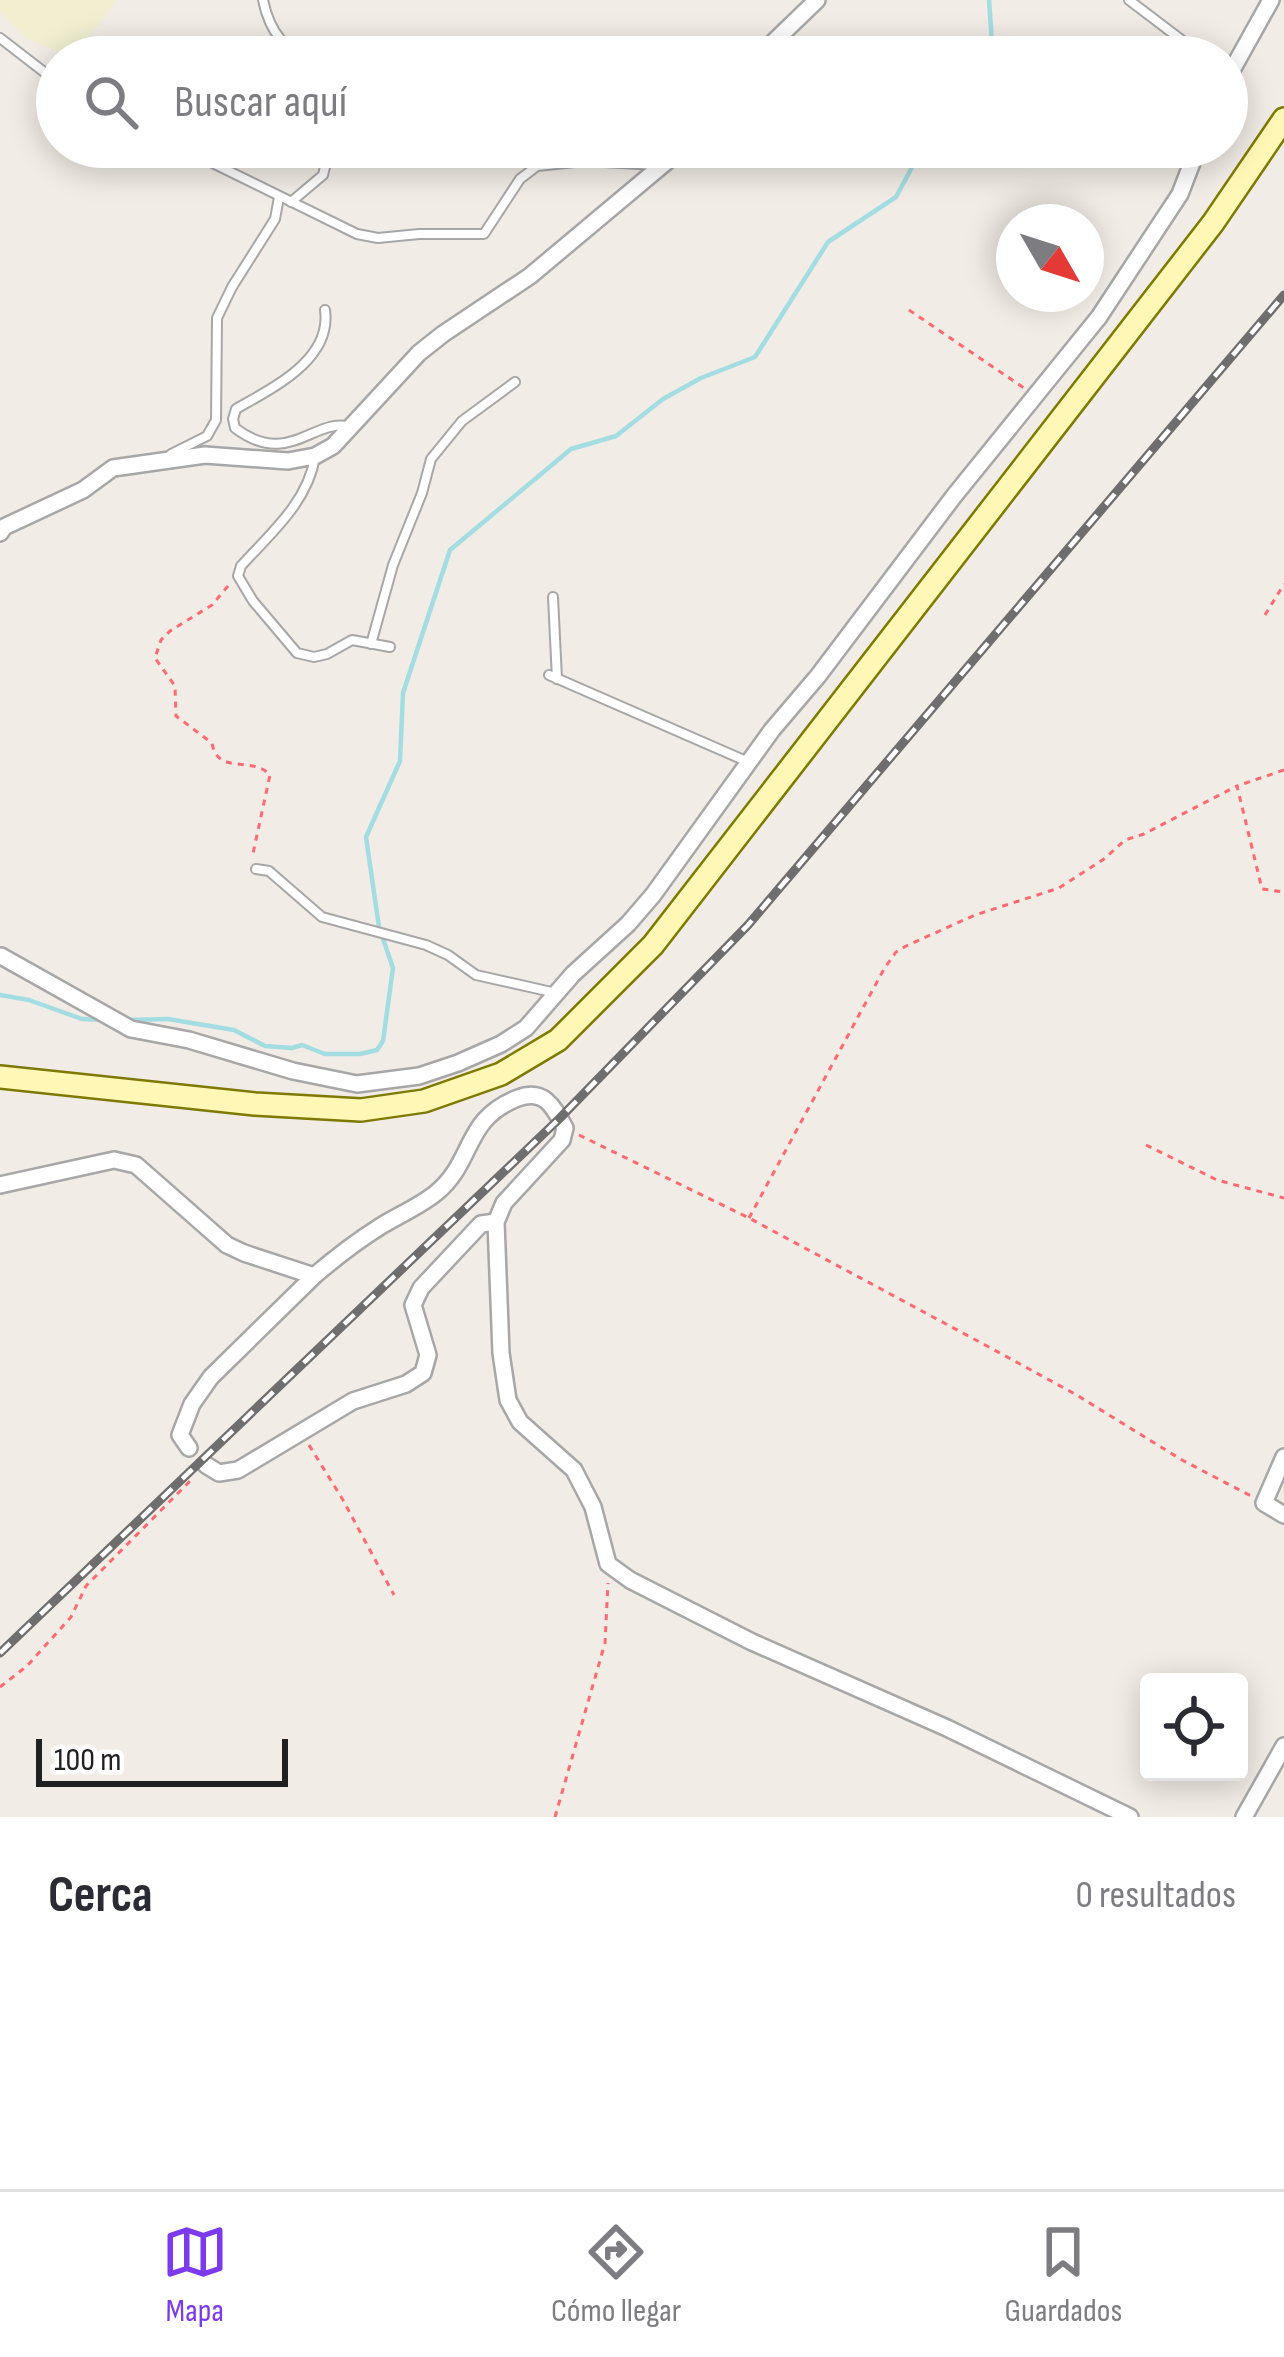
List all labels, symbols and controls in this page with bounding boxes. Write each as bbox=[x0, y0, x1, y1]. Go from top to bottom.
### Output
search box bbox=[36, 36, 1248, 168]
icon: search bbox=[78, 69, 144, 135]
text: Buscar aquí bbox=[174, 75, 347, 130]
north arrow bbox=[996, 204, 1104, 312]
map controls bbox=[1140, 1673, 1248, 1781]
button: locate bbox=[1140, 1673, 1248, 1781]
scale bar bbox=[36, 1733, 288, 1786]
text: 100 m bbox=[54, 1740, 121, 1780]
text: Cerca bbox=[48, 1865, 153, 1926]
text: 0 resultados bbox=[1075, 1872, 1236, 1919]
tab: Mapa bbox=[162, 2219, 228, 2331]
tab: Cómo llegar bbox=[551, 2219, 681, 2331]
tab: Guardados bbox=[1005, 2219, 1122, 2331]

